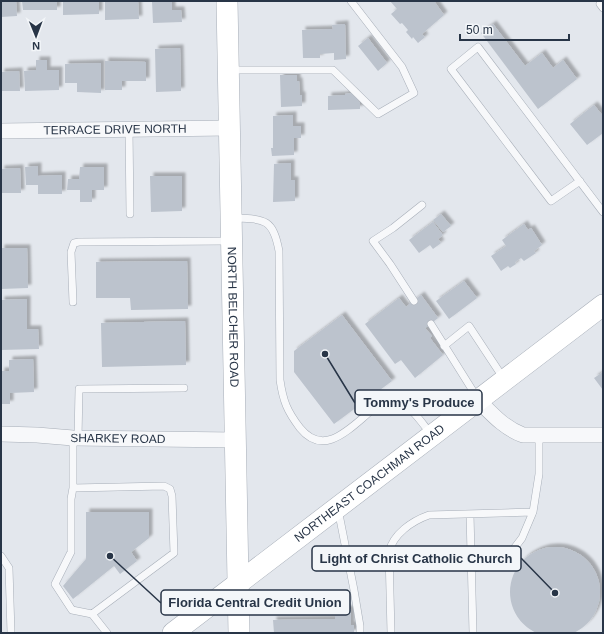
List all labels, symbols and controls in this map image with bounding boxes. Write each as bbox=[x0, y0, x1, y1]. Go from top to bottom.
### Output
north arrow bbox=[16, 16, 56, 56]
scale bar bbox=[460, 16, 569, 42]
text: 50 m bbox=[466, 23, 493, 37]
text: N bbox=[32, 40, 40, 52]
street label: TERRACE DRIVE NORTH bbox=[43, 122, 187, 137]
street label: NORTH BELCHER ROAD bbox=[225, 247, 241, 388]
callout: Tommy's Produce bbox=[355, 390, 482, 415]
text: Tommy's Produce bbox=[363, 395, 475, 410]
street label: NORTHEAST COACHMAN ROAD bbox=[292, 421, 447, 545]
street label: SHARKEY ROAD bbox=[70, 431, 166, 446]
callout: Light of Christ Catholic Church bbox=[312, 546, 521, 571]
text: Light of Christ Catholic Church bbox=[320, 551, 512, 566]
callout: Florida Central Credit Union bbox=[161, 590, 350, 615]
text: Florida Central Credit Union bbox=[168, 595, 342, 610]

